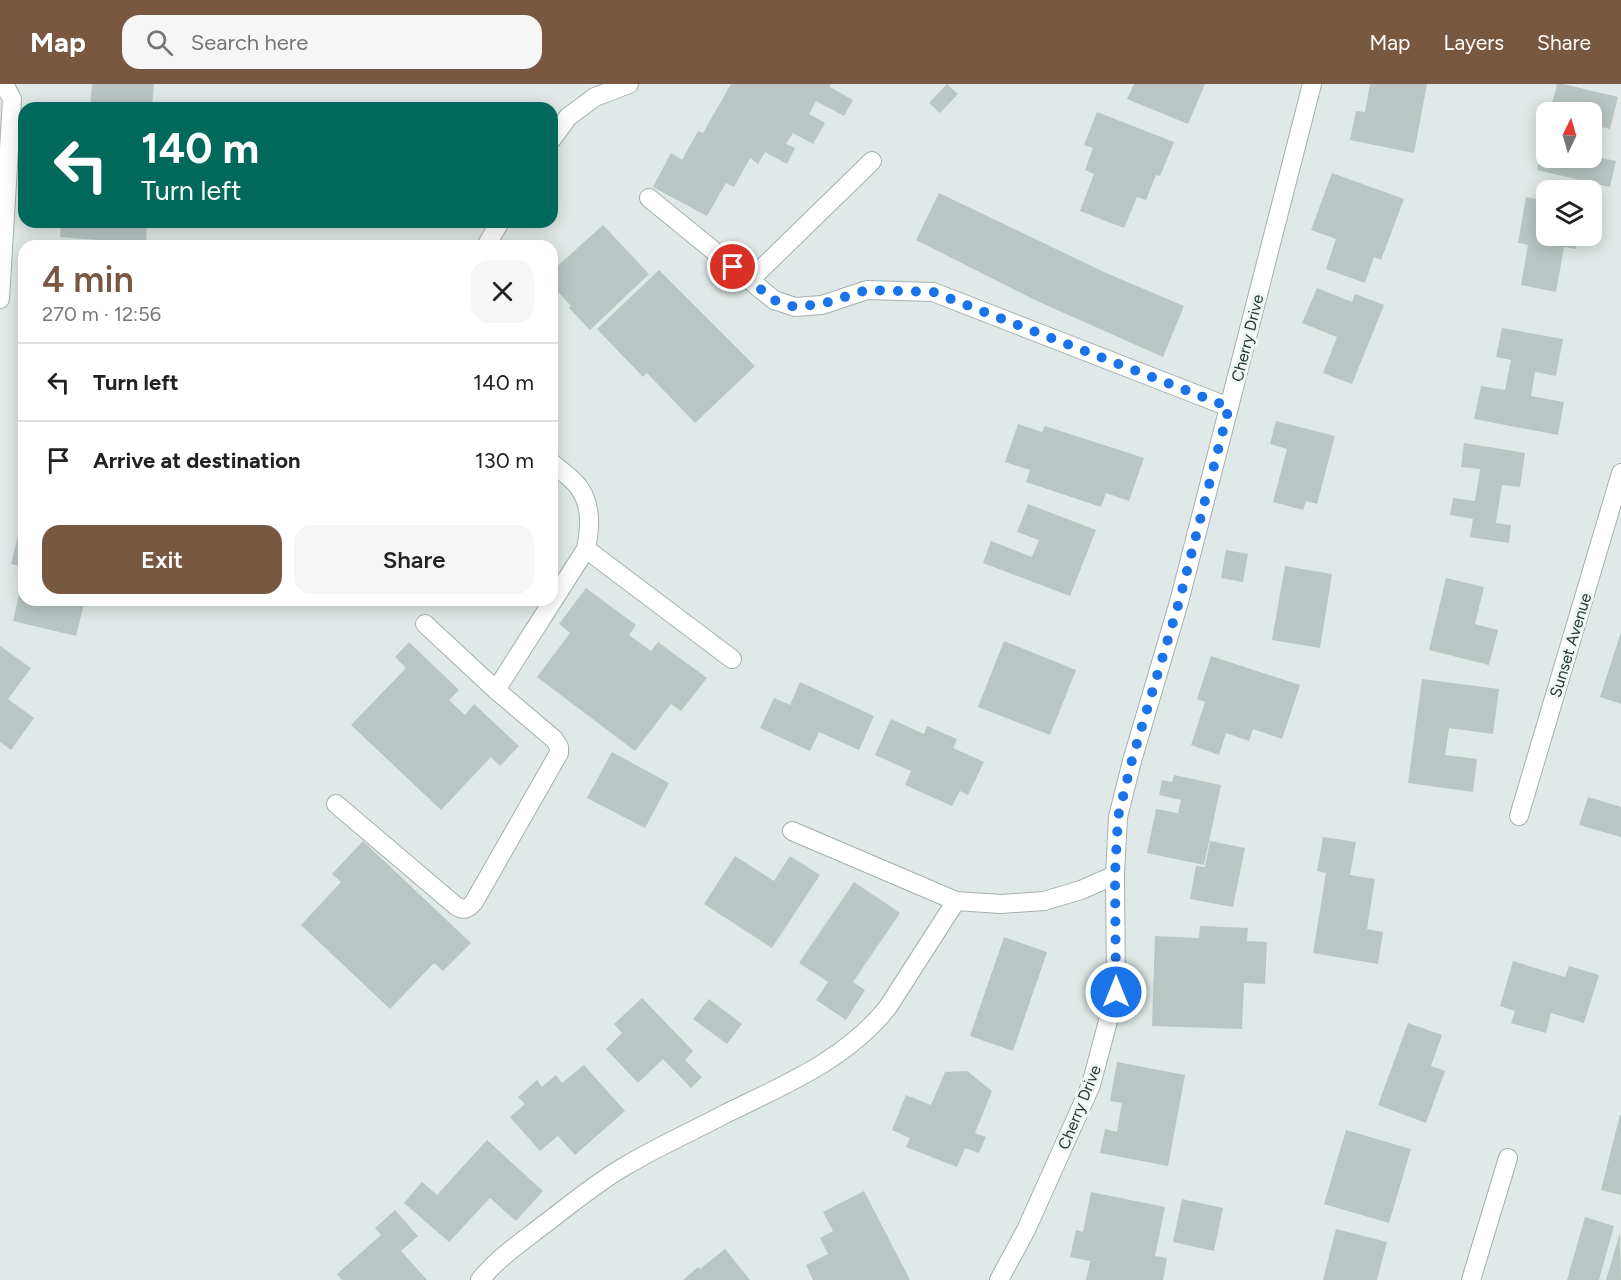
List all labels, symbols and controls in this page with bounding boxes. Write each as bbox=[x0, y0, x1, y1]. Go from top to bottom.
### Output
search box bbox=[122, 15, 542, 69]
text: Map bbox=[30, 25, 86, 59]
icon: search bbox=[143, 26, 176, 59]
text: Search here bbox=[191, 29, 308, 56]
text: Map bbox=[1370, 30, 1410, 55]
text: Layers bbox=[1443, 30, 1504, 55]
text: Share bbox=[1537, 30, 1591, 55]
north arrow bbox=[1536, 102, 1602, 168]
map controls bbox=[1536, 102, 1602, 246]
text: 140 m bbox=[141, 123, 259, 174]
icon: left bbox=[42, 126, 120, 204]
text: Turn left bbox=[141, 174, 241, 207]
button: layers bbox=[1536, 180, 1602, 246]
pin bbox=[707, 241, 758, 292]
icon: arrive bbox=[716, 250, 749, 283]
text: 4 min bbox=[42, 258, 134, 301]
button: close bbox=[471, 260, 534, 323]
street label: Cherry Drive bbox=[1227, 292, 1268, 384]
text: 270 m · 12:56 bbox=[42, 302, 161, 326]
icon: left bbox=[42, 366, 75, 399]
text: Turn left bbox=[93, 369, 179, 396]
text: 140 m bbox=[473, 369, 534, 396]
icon: arrive bbox=[42, 444, 75, 477]
text: Arrive at destination bbox=[93, 447, 301, 474]
text: 130 m bbox=[475, 447, 534, 474]
button: Exit bbox=[42, 525, 282, 594]
button: Share bbox=[294, 525, 534, 594]
street label: Sunset Avenue bbox=[1546, 590, 1595, 700]
position arrow bbox=[1084, 960, 1148, 1024]
street label: Cherry Drive bbox=[1054, 1062, 1105, 1152]

